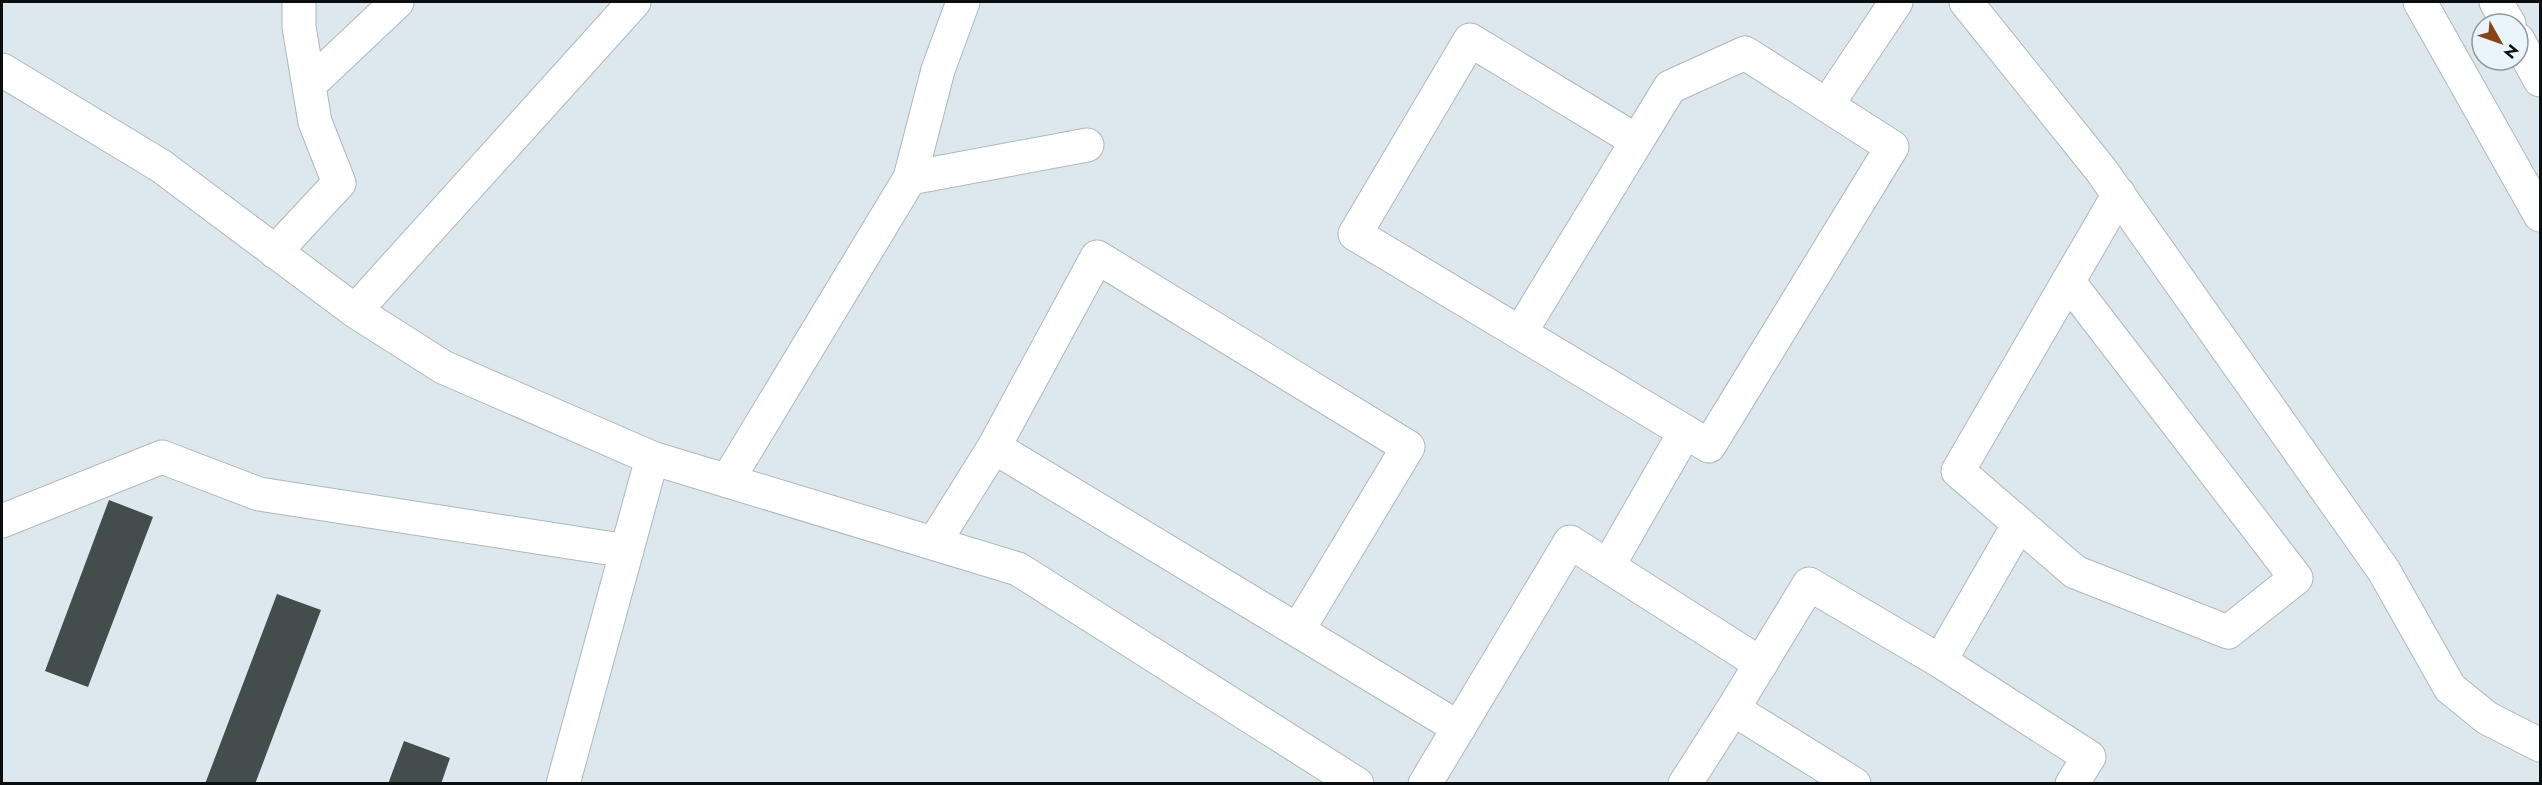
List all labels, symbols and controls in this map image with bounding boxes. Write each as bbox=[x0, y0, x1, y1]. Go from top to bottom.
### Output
north arrow bbox=[2470, 12, 2530, 72]
text: N bbox=[2498, 39, 2524, 64]

